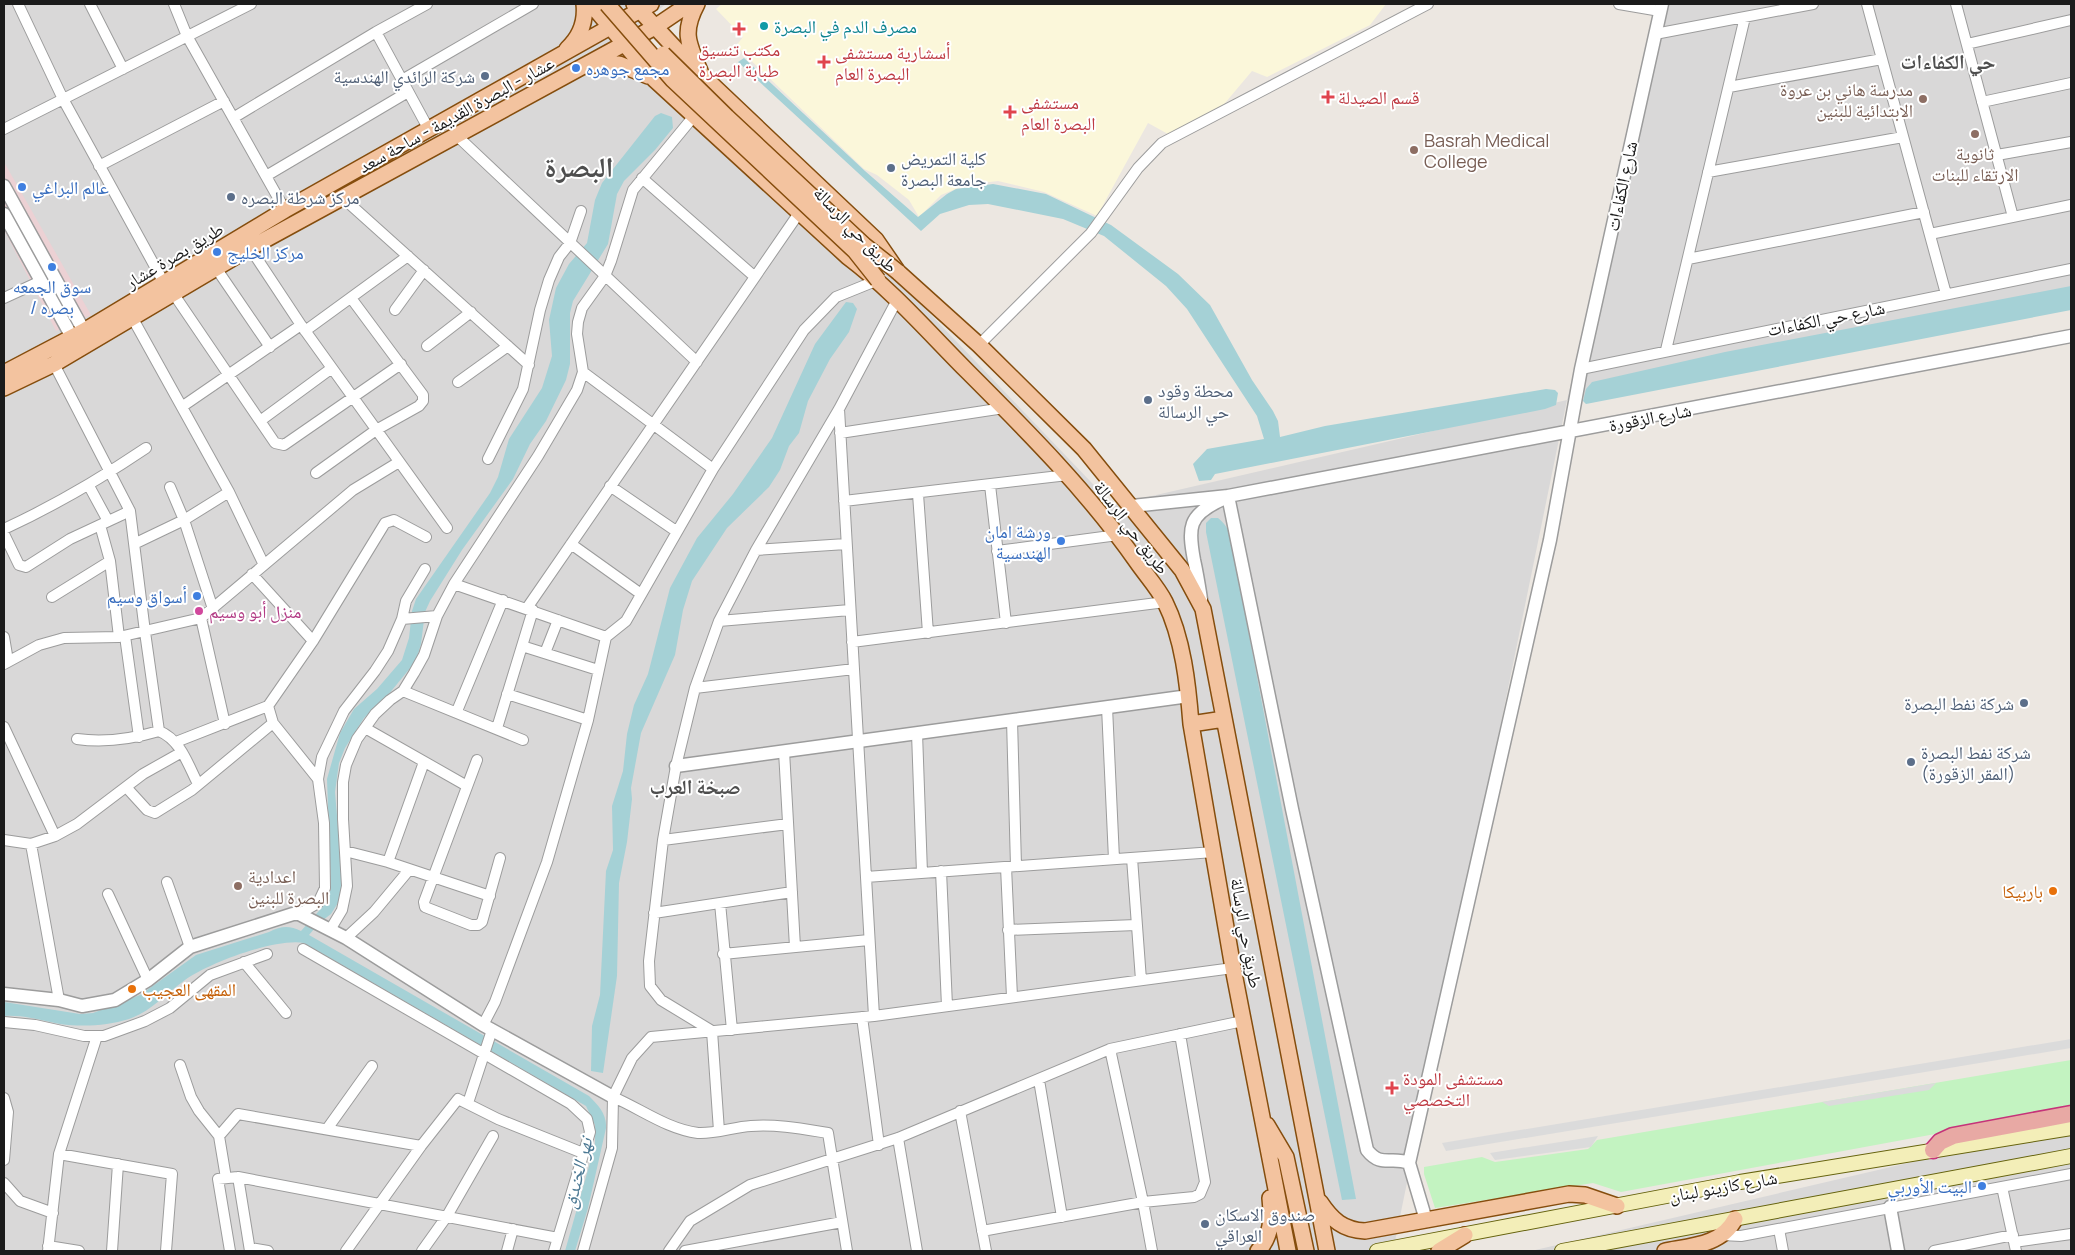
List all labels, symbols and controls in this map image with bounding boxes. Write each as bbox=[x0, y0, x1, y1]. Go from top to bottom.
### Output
place label: مصرف الدم في البصرة bbox=[774, 14, 917, 42]
marker: مصرف الدم في البصرة bbox=[758, 20, 770, 32]
marker: مكتب تنسيق طبابة البصرة bbox=[732, 22, 746, 36]
place label: مكتب تنسيق طبابة البصرة bbox=[698, 37, 780, 82]
place label: أسشارية مستشفى البصرة العام bbox=[835, 40, 950, 86]
district label: حي الكفاءات bbox=[1901, 48, 1996, 77]
street label: عشار - البصرة القديمة - ساحة سعد bbox=[354, 50, 558, 178]
marker: أسشارية مستشفى البصرة العام bbox=[817, 55, 831, 69]
place label: مجمع جوهره bbox=[586, 56, 669, 81]
marker: مجمع جوهره bbox=[570, 62, 582, 74]
place label: شركة الرائدي الهندسية bbox=[334, 64, 475, 92]
marker: شركة الرائدي الهندسية bbox=[479, 70, 491, 82]
place label: مدرسة هاني بن عروة الابتدائية للبنين bbox=[1780, 77, 1913, 122]
place label: قسم الصيدلة bbox=[1338, 85, 1420, 110]
place label: مستشفى البصرة العام bbox=[1021, 90, 1095, 136]
marker: قسم الصيدلة bbox=[1322, 91, 1334, 103]
marker: مدرسة هاني بن عروة الابتدائية للبنين bbox=[1917, 93, 1929, 105]
marker: مستشفى البصرة العام bbox=[1003, 105, 1017, 119]
place label: Basrah Medical College bbox=[1424, 128, 1550, 173]
marker: ثانوية الارتقاء للبنات bbox=[1969, 128, 1981, 140]
street label: شارع الكفاءات bbox=[1600, 139, 1642, 233]
place label: ثانوية الارتقاء للبنات bbox=[1932, 141, 2018, 186]
marker: Basrah Medical College bbox=[1408, 144, 1420, 156]
place label: كلية التمريض جامعة البصرة bbox=[901, 146, 987, 191]
district label: البصرة bbox=[545, 147, 613, 185]
marker: كلية التمريض جامعة البصرة bbox=[885, 162, 897, 174]
place label: عالم البراغي bbox=[32, 175, 109, 203]
marker: عالم البراغي bbox=[16, 181, 28, 193]
street label: طريق حي الرسالة bbox=[806, 181, 903, 280]
place label: مركز شرطة البصره bbox=[241, 185, 360, 209]
marker: مركز شرطة البصره bbox=[225, 191, 237, 203]
street label: طريق بصرة عشار bbox=[120, 216, 227, 294]
place label: مركز الخليج bbox=[227, 240, 304, 265]
marker: مركز الخليج bbox=[211, 246, 223, 258]
marker: سوق الجمعه / بصره bbox=[46, 261, 58, 273]
place label: سوق الجمعه / بصره bbox=[13, 274, 91, 319]
street label: شارع حي الكفاءات bbox=[1765, 295, 1887, 345]
place label: محطة وقود حي الرسالة bbox=[1158, 378, 1233, 427]
marker: محطة وقود حي الرسالة bbox=[1142, 394, 1154, 406]
street label: شارع الزقورة bbox=[1607, 397, 1693, 437]
street label: طريق حي الرسالة bbox=[1086, 475, 1175, 581]
place label: ورشة امان الهندسية bbox=[984, 519, 1051, 564]
marker: ورشة امان الهندسية bbox=[1055, 535, 1067, 547]
place label: أسواق وسيم bbox=[107, 584, 187, 609]
marker: أسواق وسيم bbox=[191, 590, 203, 602]
place label: منزل أبو وسيم bbox=[209, 599, 302, 624]
marker: منزل أبو وسيم bbox=[193, 605, 205, 617]
place label: شركة نفط البصرة bbox=[1904, 691, 2014, 715]
marker: شركة نفط البصرة bbox=[2018, 697, 2030, 709]
place label: شركة نفط البصرة (المقر الزقورة) bbox=[1921, 740, 2031, 785]
marker: شركة نفط البصرة (المقر الزقورة) bbox=[1905, 756, 1917, 768]
district label: صبخة العرب bbox=[649, 773, 741, 800]
place label: اعدادية البصرة للبنين bbox=[248, 864, 329, 909]
street label: طريق حي الرسالة bbox=[1222, 876, 1269, 991]
place label: باربيكا bbox=[2002, 879, 2043, 903]
marker: اعدادية البصرة للبنين bbox=[232, 880, 244, 892]
marker: باربيكا bbox=[2047, 885, 2059, 897]
place label: المقهى العجيب bbox=[142, 977, 236, 1001]
marker: المقهى العجيب bbox=[126, 983, 138, 995]
place label: مستشفى المودة التخصصي bbox=[1403, 1066, 1503, 1115]
marker: مستشفى المودة التخصصي bbox=[1385, 1081, 1399, 1095]
water label: نهر الخندق bbox=[556, 1132, 599, 1211]
street label: شارع كازينو لبنان bbox=[1667, 1165, 1779, 1207]
place label: البيت الأوربي bbox=[1888, 1174, 1972, 1202]
marker: البيت الأوربي bbox=[1976, 1180, 1988, 1192]
place label: صندوق الاسكان العراقي bbox=[1215, 1202, 1315, 1251]
marker: صندوق الاسكان العراقي bbox=[1199, 1218, 1211, 1230]

